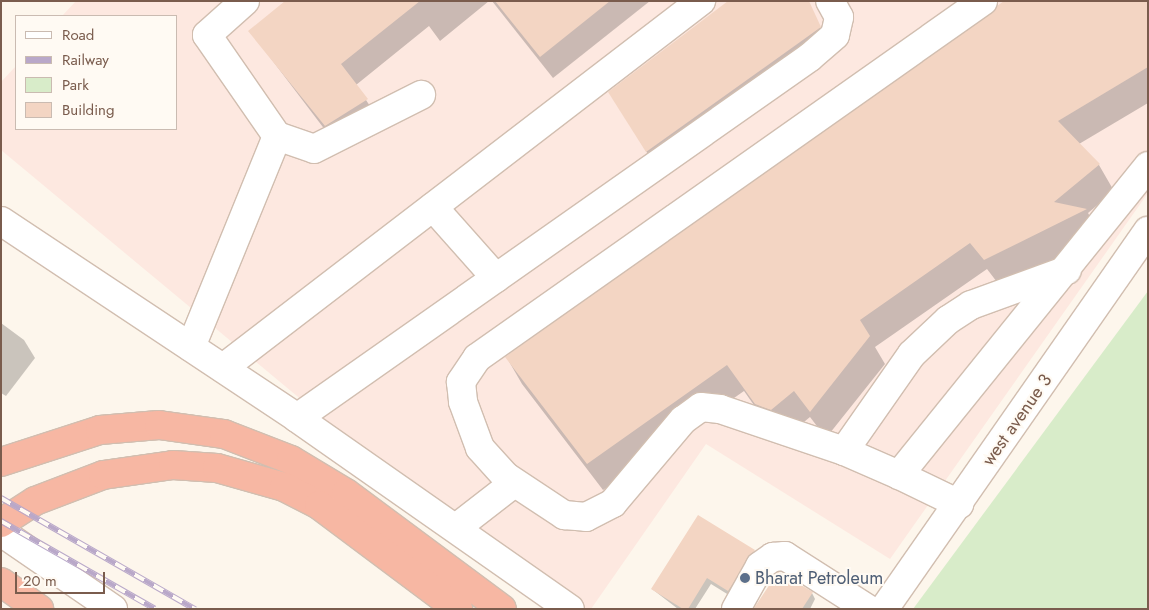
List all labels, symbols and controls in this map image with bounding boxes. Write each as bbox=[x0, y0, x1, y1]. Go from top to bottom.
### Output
legend bbox=[15, 15, 178, 130]
text: Road bbox=[62, 24, 94, 46]
text: Railway bbox=[62, 49, 109, 71]
text: Park bbox=[62, 74, 89, 96]
text: Building bbox=[62, 99, 114, 121]
street label: west avenue 3 bbox=[977, 370, 1057, 470]
scale bar bbox=[18, 562, 108, 594]
place label: Bharat Petroleum bbox=[755, 567, 883, 589]
text: 20 m bbox=[23, 570, 57, 592]
marker: Bharat Petroleum bbox=[739, 572, 751, 584]

